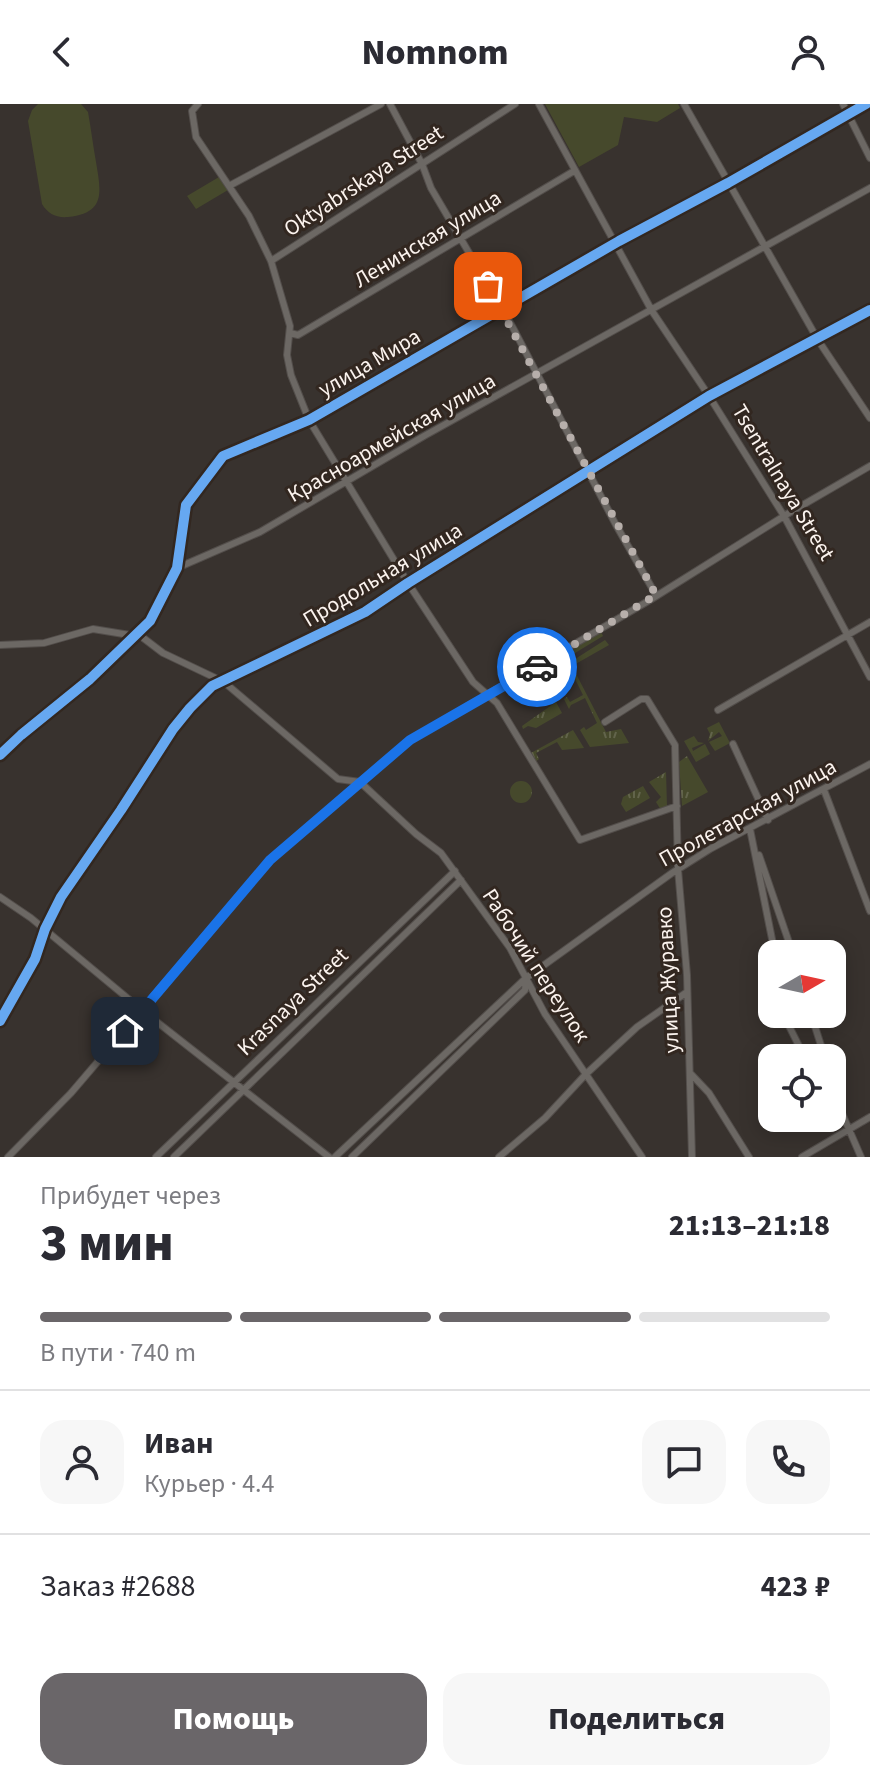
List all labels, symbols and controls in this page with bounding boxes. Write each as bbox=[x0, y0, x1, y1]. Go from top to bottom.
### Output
text: Nomnom bbox=[361, 27, 509, 78]
icon: back bbox=[40, 30, 84, 74]
icon: person bbox=[786, 30, 830, 74]
street label: Oktyabrskaya Street bbox=[277, 117, 450, 245]
street label: Ленинская улица bbox=[348, 182, 507, 296]
pin bbox=[454, 252, 522, 320]
icon: bag bbox=[466, 264, 510, 308]
street label: улица Мира bbox=[312, 321, 427, 405]
street label: Красноармейская улица bbox=[282, 365, 501, 511]
street label: Tsentralnaya Street bbox=[724, 398, 843, 567]
street label: Продольная улица bbox=[297, 514, 468, 635]
courier bbox=[497, 627, 577, 707]
icon: car bbox=[515, 645, 559, 689]
street label: Пролетарская улица bbox=[653, 751, 842, 875]
street label: Рабочий переулок bbox=[474, 882, 598, 1049]
street label: улица Журавко bbox=[648, 906, 688, 1054]
street label: Krasnaya Street bbox=[230, 940, 356, 1063]
north arrow bbox=[758, 940, 846, 1028]
map controls bbox=[758, 940, 846, 1132]
pin bbox=[91, 997, 159, 1065]
icon: home bbox=[103, 1009, 147, 1053]
button: locate bbox=[758, 1044, 846, 1132]
text: Прибудет через bbox=[40, 1177, 221, 1214]
text: 21:13–21:18 bbox=[669, 1204, 830, 1247]
text: 3 мин bbox=[40, 1207, 174, 1281]
text: В пути · 740 m bbox=[40, 1334, 196, 1371]
button: person bbox=[40, 1420, 124, 1504]
button: chat bbox=[642, 1420, 726, 1504]
button: phone bbox=[746, 1420, 830, 1504]
text: Иван bbox=[144, 1422, 213, 1465]
text: Курьер · 4.4 bbox=[144, 1465, 274, 1502]
text: Заказ #2688 bbox=[40, 1565, 196, 1608]
text: 423 ₽ bbox=[761, 1565, 830, 1608]
button: Помощь bbox=[40, 1673, 427, 1765]
button: Поделиться bbox=[443, 1673, 830, 1765]

